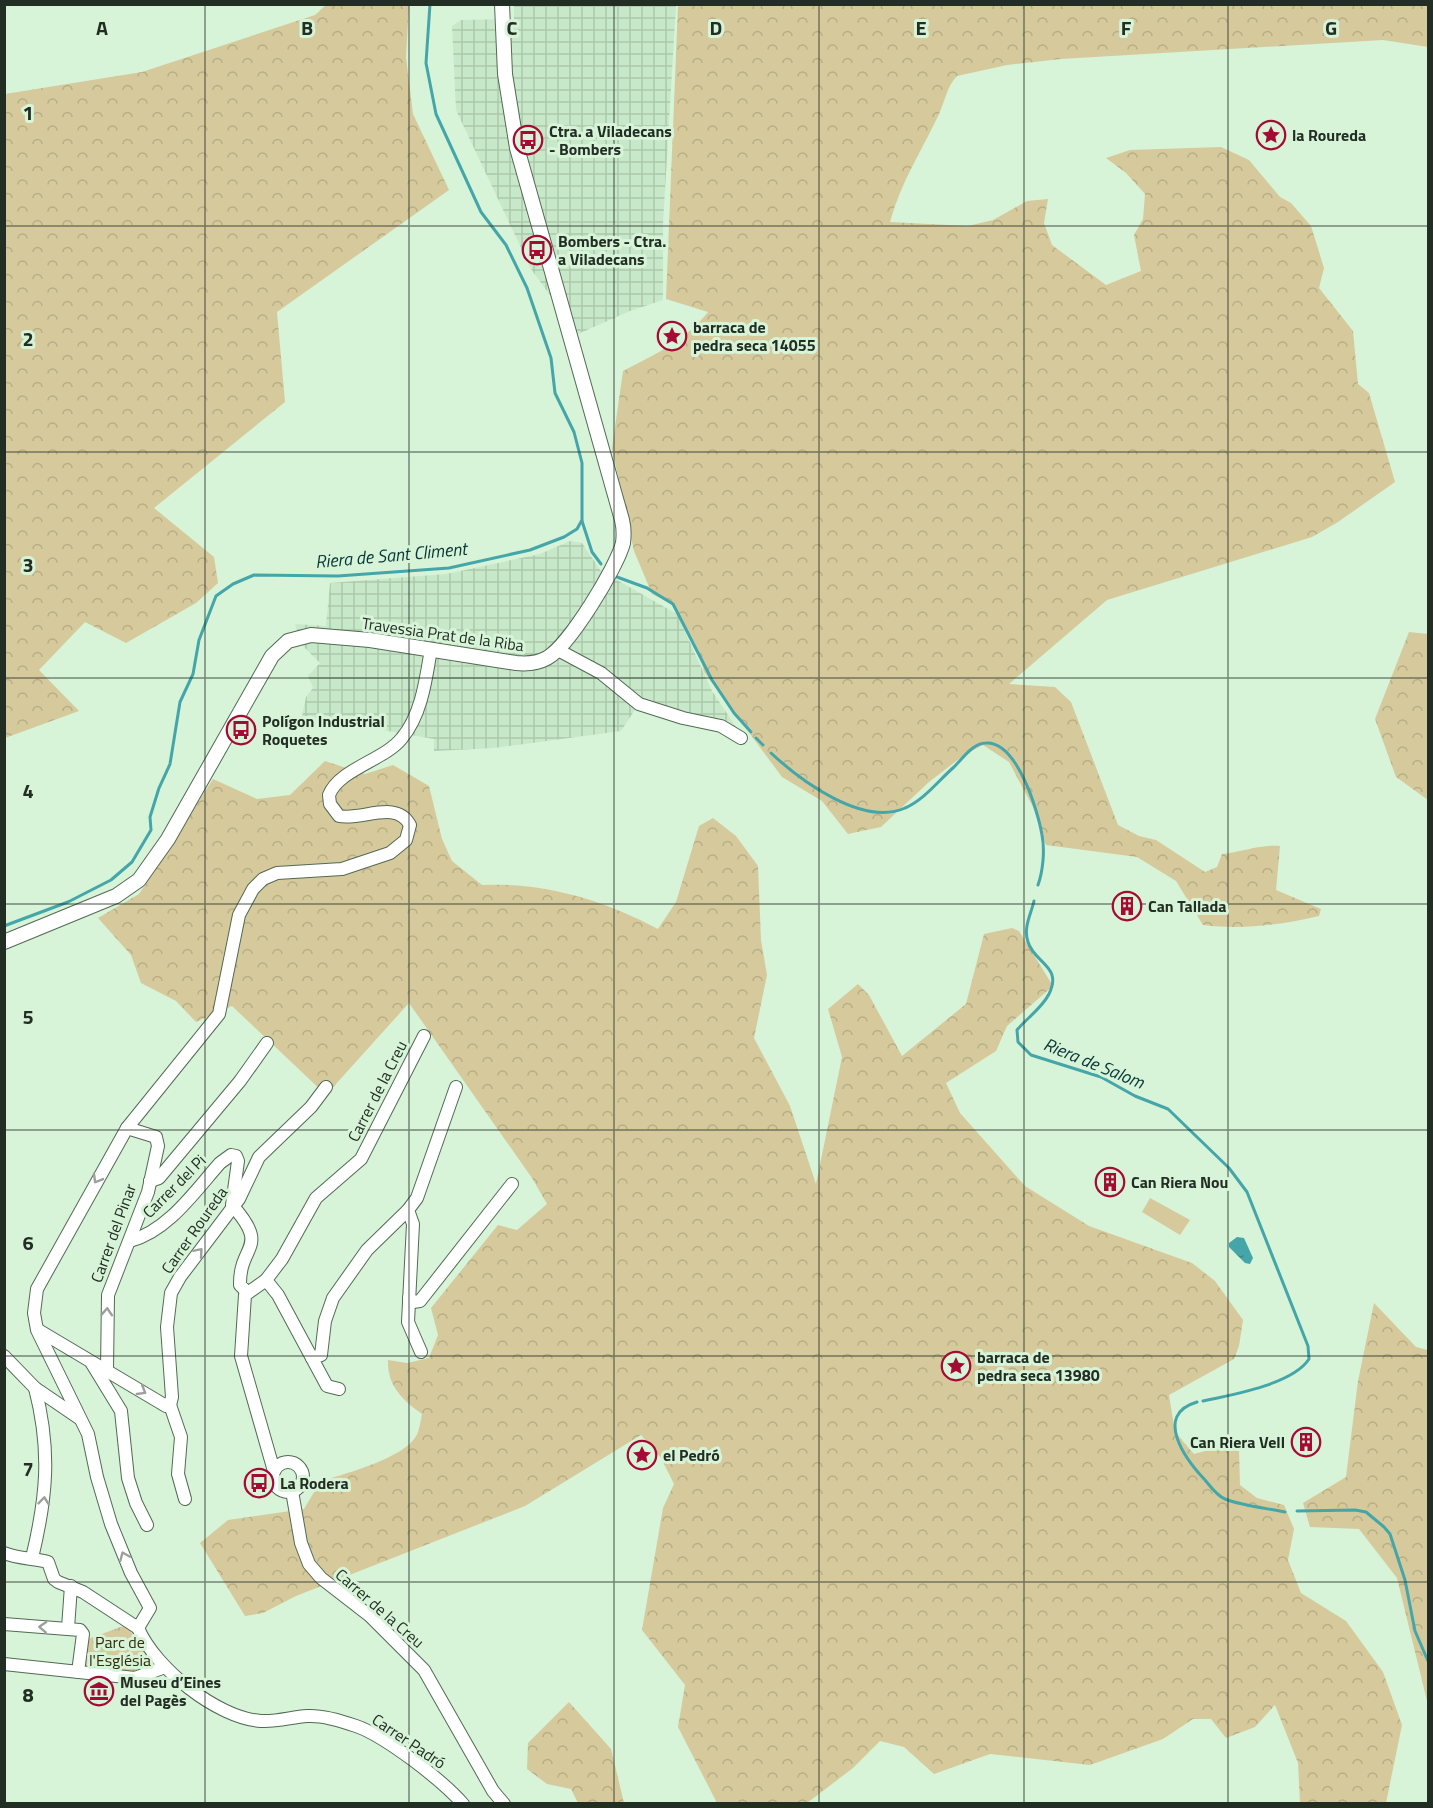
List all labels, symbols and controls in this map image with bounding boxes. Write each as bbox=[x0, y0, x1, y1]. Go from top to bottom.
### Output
text: A bbox=[96, 12, 108, 43]
text: B bbox=[301, 12, 313, 43]
text: C bbox=[507, 12, 518, 43]
text: D bbox=[710, 12, 722, 43]
text: E bbox=[915, 12, 927, 43]
text: F bbox=[1121, 12, 1132, 43]
text: G bbox=[1325, 12, 1337, 43]
text: 1 bbox=[22, 97, 34, 128]
place label: Ctra. a Viladecans - Bombers bbox=[549, 119, 672, 161]
place icon: la Roureda bbox=[1255, 119, 1287, 151]
place label: la Roureda bbox=[1292, 123, 1366, 147]
bus stop icon: Ctra. a Viladecans - Bombers bbox=[512, 124, 544, 156]
place label: Bombers - Ctra. a Viladecans bbox=[558, 229, 666, 271]
bus stop icon: Bombers - Ctra. a Viladecans bbox=[521, 234, 553, 266]
place label: barraca de pedra seca 14055 bbox=[693, 315, 816, 357]
place icon: barraca de pedra seca 14055 bbox=[656, 320, 688, 352]
text: 2 bbox=[22, 323, 34, 354]
water label: Riera de Sant Climent bbox=[314, 535, 470, 575]
text: 3 bbox=[22, 549, 34, 580]
street label: Travessia Prat de la Riba bbox=[360, 611, 526, 657]
place label: Polígon Industrial Roquetes bbox=[262, 709, 385, 751]
bus stop icon: Polígon Industrial Roquetes bbox=[225, 714, 257, 746]
text: 4 bbox=[22, 775, 34, 806]
building icon: Can Tallada bbox=[1111, 890, 1143, 922]
place label: Can Tallada bbox=[1148, 894, 1226, 918]
text: 5 bbox=[22, 1001, 34, 1032]
water label: Riera de Salom bbox=[1040, 1031, 1149, 1096]
street label: Carrer de la Creu bbox=[341, 1036, 413, 1146]
street label: Carrer del Pi bbox=[137, 1149, 211, 1223]
building icon: Can Riera Nou bbox=[1094, 1166, 1126, 1198]
place label: Can Riera Nou bbox=[1131, 1170, 1228, 1194]
one-way arrow bbox=[93, 1172, 104, 1183]
street label: Carrer del Pinar bbox=[84, 1180, 142, 1286]
street label: Carrer Roureda bbox=[155, 1182, 233, 1278]
text: 6 bbox=[22, 1227, 34, 1258]
one-way arrow bbox=[192, 1248, 203, 1259]
one-way arrow bbox=[100, 1307, 113, 1316]
place label: barraca de pedra seca 13980 bbox=[977, 1345, 1100, 1387]
place icon: barraca de pedra seca 13980 bbox=[940, 1350, 972, 1382]
one-way arrow bbox=[136, 1384, 146, 1396]
building icon: Can Riera Vell bbox=[1290, 1426, 1322, 1458]
place label: Can Riera Vell bbox=[1190, 1430, 1285, 1454]
place icon: el Pedró bbox=[626, 1439, 658, 1471]
place label: el Pedró bbox=[663, 1443, 720, 1467]
text: 7 bbox=[22, 1453, 34, 1484]
bus stop icon: La Rodera bbox=[243, 1467, 275, 1499]
place label: La Rodera bbox=[280, 1471, 349, 1495]
one-way arrow bbox=[37, 1496, 50, 1505]
one-way arrow bbox=[119, 1551, 131, 1562]
street label: Carrer de la Creu bbox=[330, 1563, 430, 1653]
one-way arrow bbox=[39, 1621, 48, 1634]
park label: Parc de l'Església bbox=[89, 1630, 151, 1672]
place label: Museu d’Eines del Pagès bbox=[120, 1670, 221, 1712]
museum icon: Museu d’Eines del Pagès bbox=[83, 1675, 115, 1707]
text: 8 bbox=[22, 1679, 34, 1710]
street label: Carrer Padró bbox=[367, 1707, 451, 1775]

